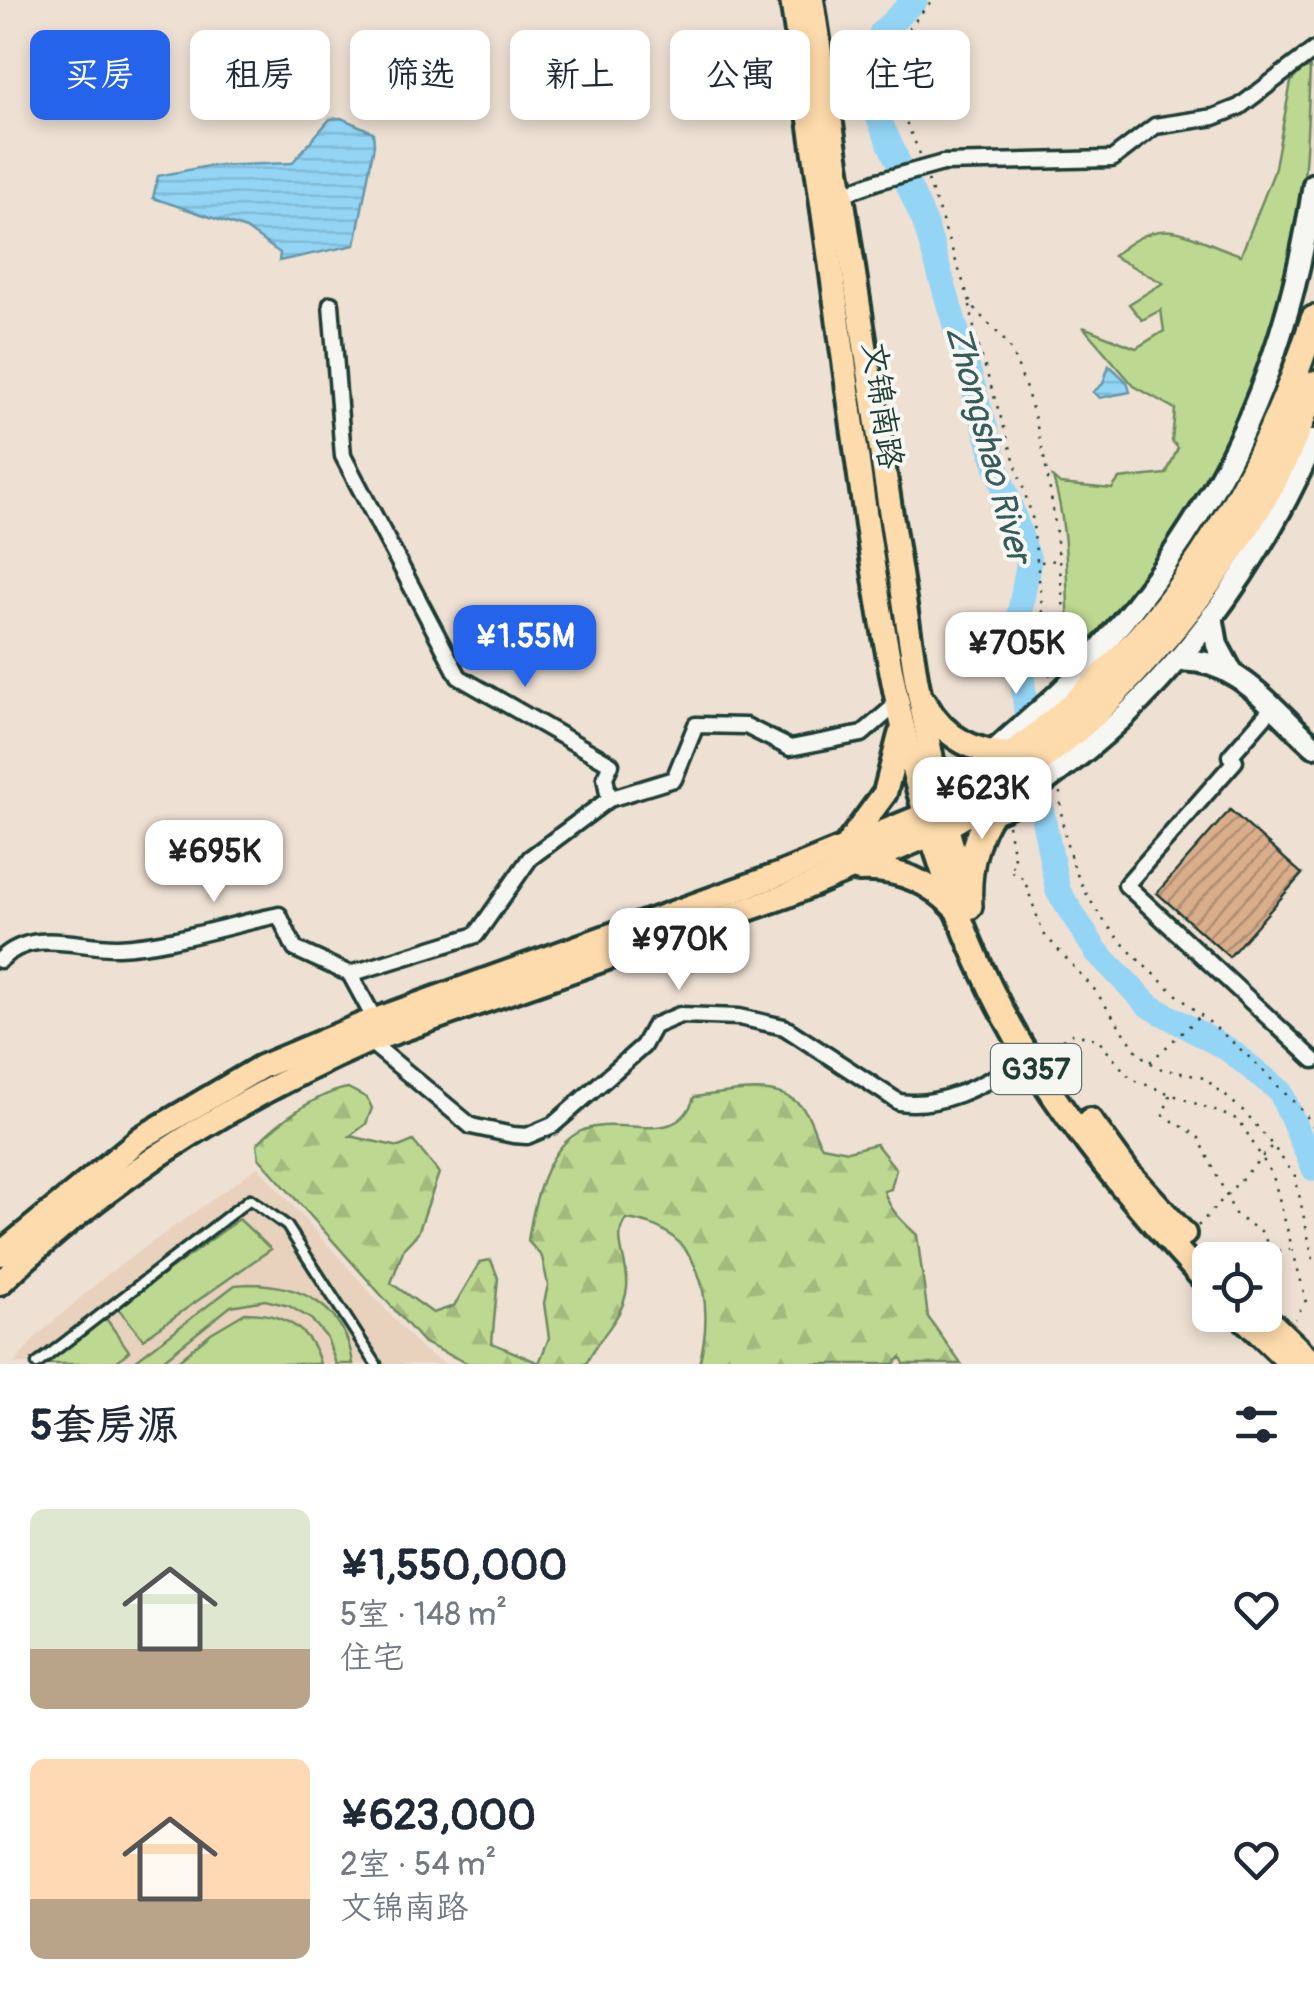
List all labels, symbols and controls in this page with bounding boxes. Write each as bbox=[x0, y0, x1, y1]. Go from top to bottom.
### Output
chip: 买房 bbox=[30, 30, 170, 120]
chip: 租房 bbox=[190, 30, 330, 120]
chip: 筛选 bbox=[350, 30, 490, 120]
chip: 新上 bbox=[510, 30, 650, 120]
chip: 公寓 bbox=[670, 30, 810, 120]
chip: 住宅 bbox=[830, 30, 970, 120]
water label: Zhongshao River bbox=[935, 321, 1042, 572]
street label: 文锦南路 bbox=[853, 339, 911, 471]
pin: ¥1.55M bbox=[444, 605, 606, 690]
pin: ¥705K bbox=[946, 612, 1086, 697]
text: ¥1.55M bbox=[475, 617, 575, 657]
text: ¥705K bbox=[967, 624, 1065, 664]
pin: ¥623K bbox=[912, 757, 1052, 842]
text: ¥623K bbox=[935, 769, 1029, 809]
pin: ¥695K bbox=[144, 820, 284, 905]
text: ¥695K bbox=[167, 832, 261, 872]
pin: ¥970K bbox=[609, 908, 749, 993]
text: ¥970K bbox=[631, 920, 727, 960]
road number: G357 bbox=[991, 1044, 1081, 1094]
map controls bbox=[1192, 1242, 1282, 1332]
button: locate bbox=[1192, 1242, 1282, 1332]
icon: filters bbox=[1229, 1397, 1284, 1452]
text: 5套房源 bbox=[30, 1400, 179, 1452]
text: ¥1,550,000 bbox=[340, 1540, 567, 1592]
icon: home bbox=[110, 1549, 230, 1669]
icon: heart bbox=[1229, 1582, 1284, 1637]
text: 5室 · 148 m² bbox=[340, 1595, 507, 1635]
text: 住宅 bbox=[340, 1638, 404, 1678]
text: ¥623,000 bbox=[340, 1790, 536, 1842]
icon: home bbox=[110, 1799, 230, 1919]
icon: heart bbox=[1229, 1832, 1284, 1887]
text: 2室 · 54 m² bbox=[340, 1845, 496, 1885]
text: 文锦南路 bbox=[340, 1888, 468, 1928]

